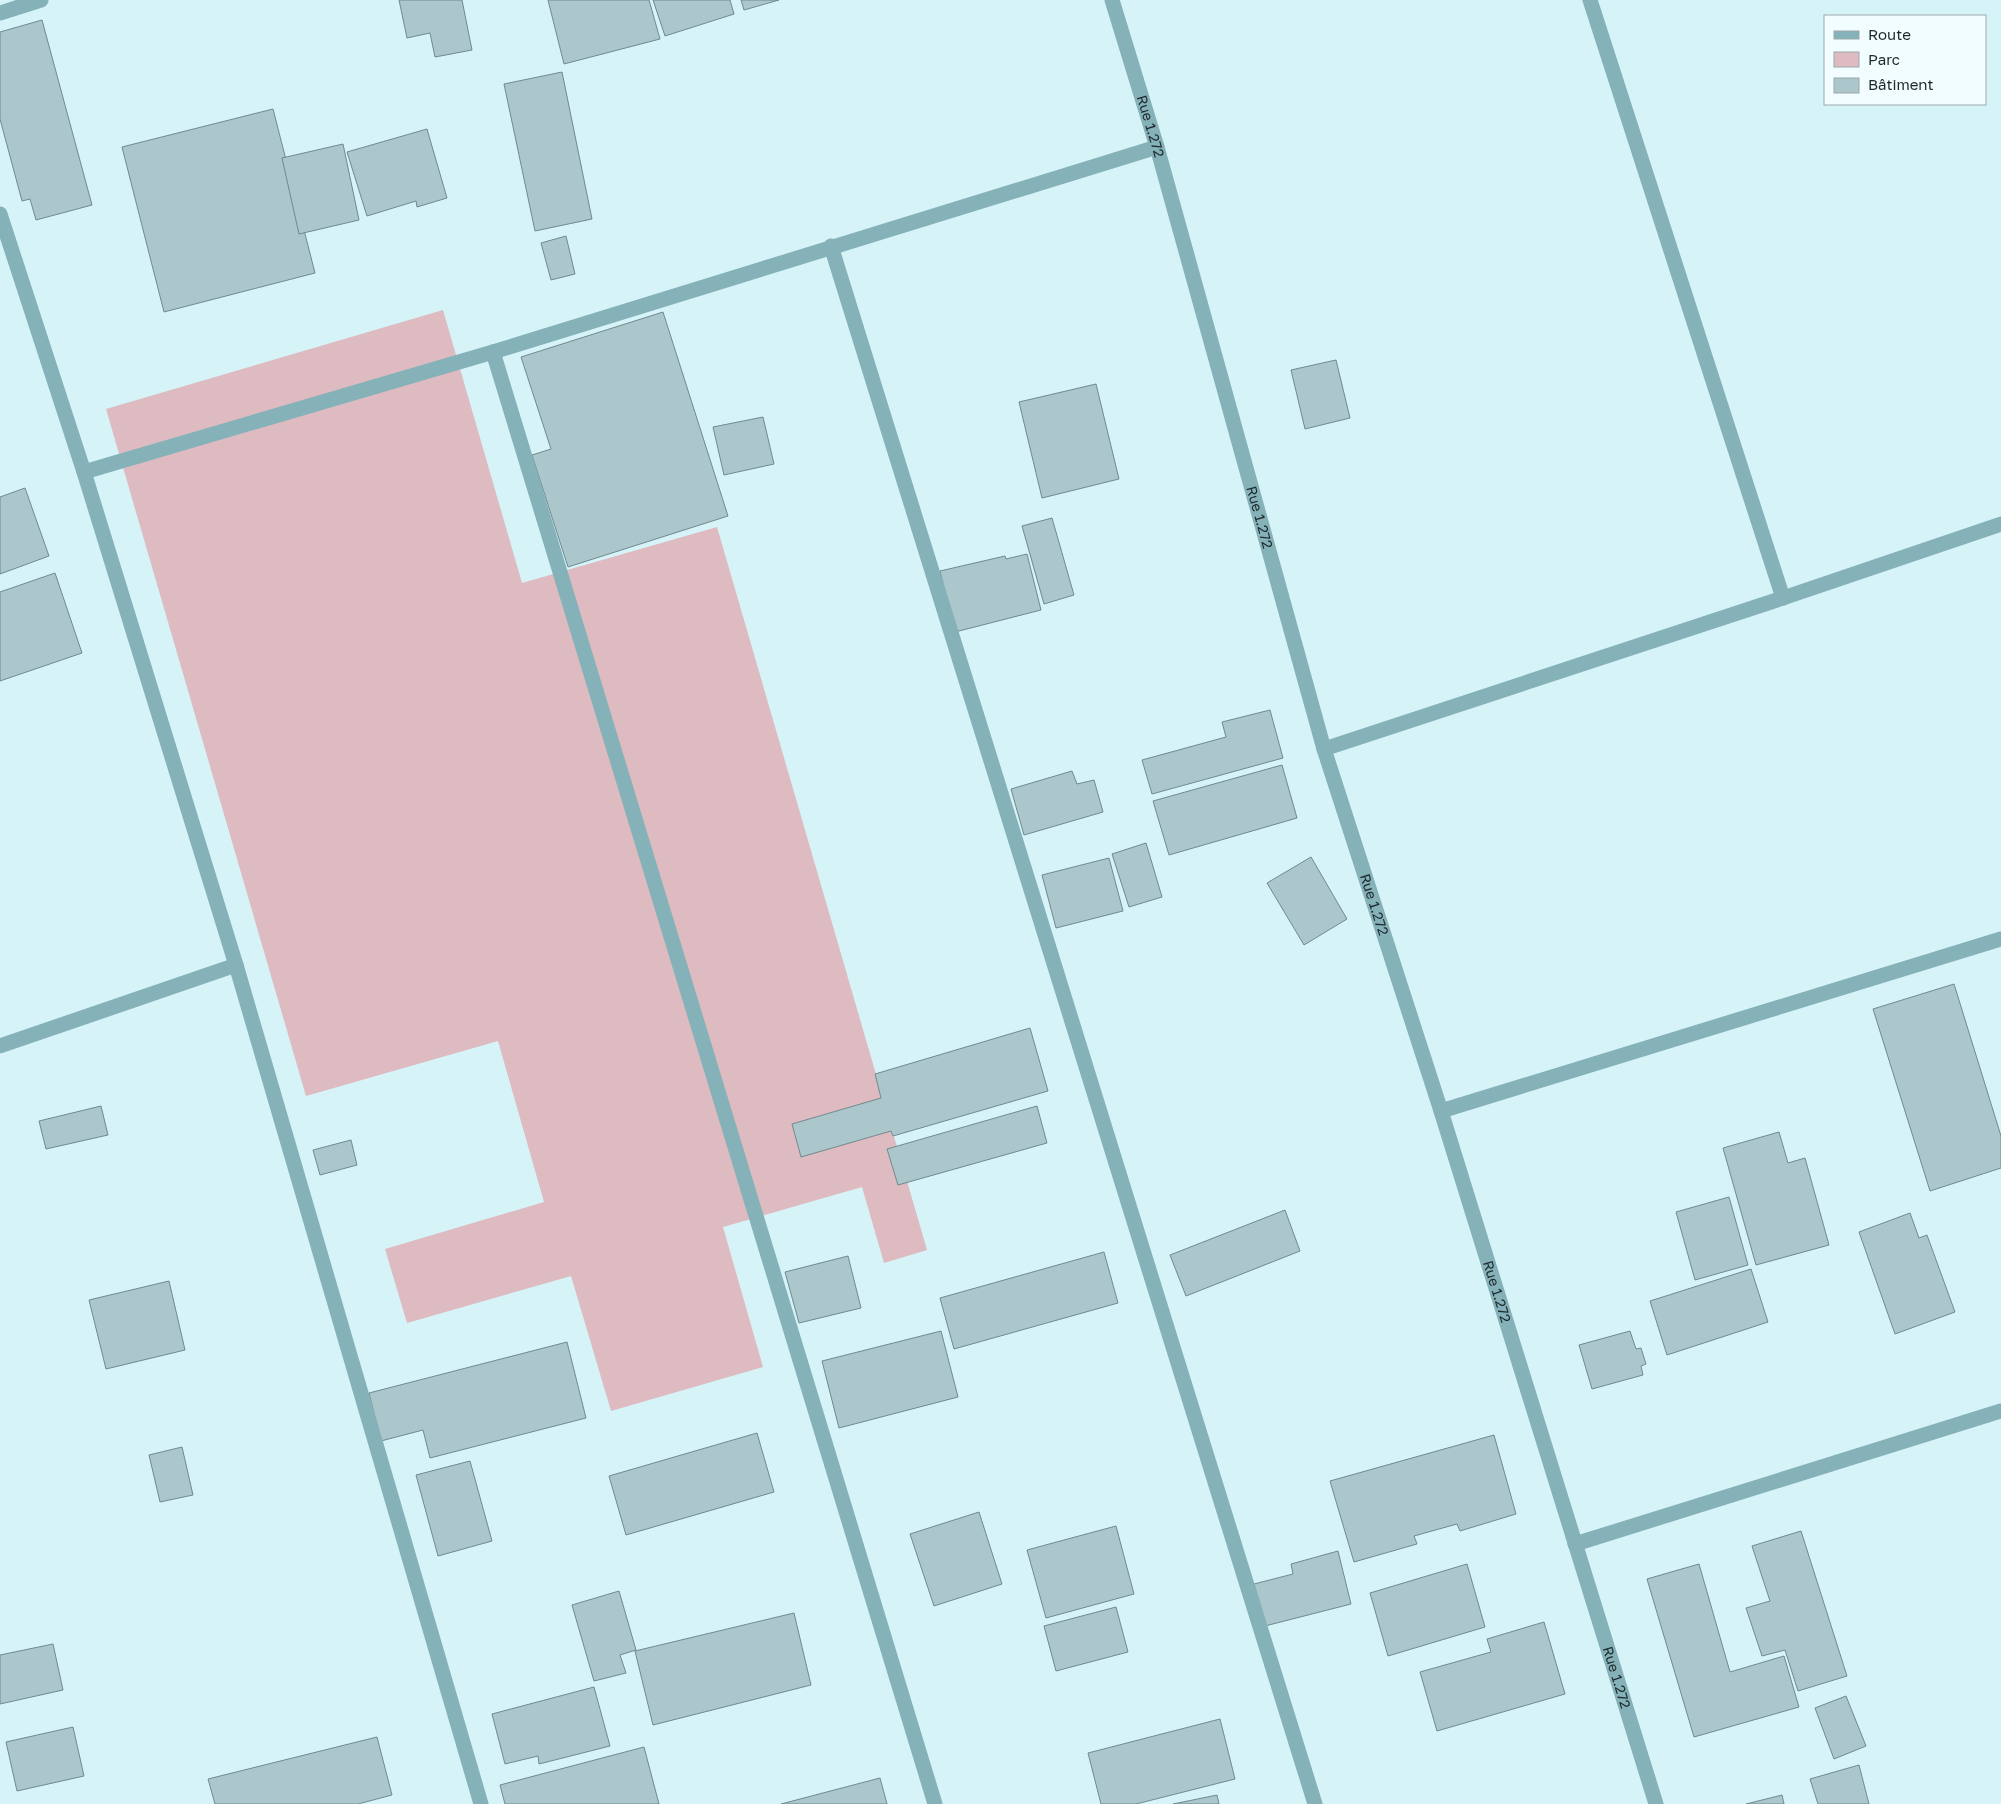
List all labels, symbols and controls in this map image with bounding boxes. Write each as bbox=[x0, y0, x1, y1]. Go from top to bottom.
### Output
legend bbox=[1824, 15, 1986, 105]
text: Route bbox=[1868, 25, 1911, 43]
text: Parc bbox=[1868, 50, 1900, 68]
text: Bâtiment bbox=[1868, 75, 1933, 93]
street label: Rue 1.272 bbox=[1134, 93, 1168, 159]
street label: Rue 1.272 bbox=[1243, 484, 1277, 550]
street label: Rue 1.272 bbox=[1357, 871, 1393, 938]
street label: Rue 1.272 bbox=[1480, 1258, 1515, 1325]
street label: Rue 1.272 bbox=[1600, 1644, 1635, 1710]

